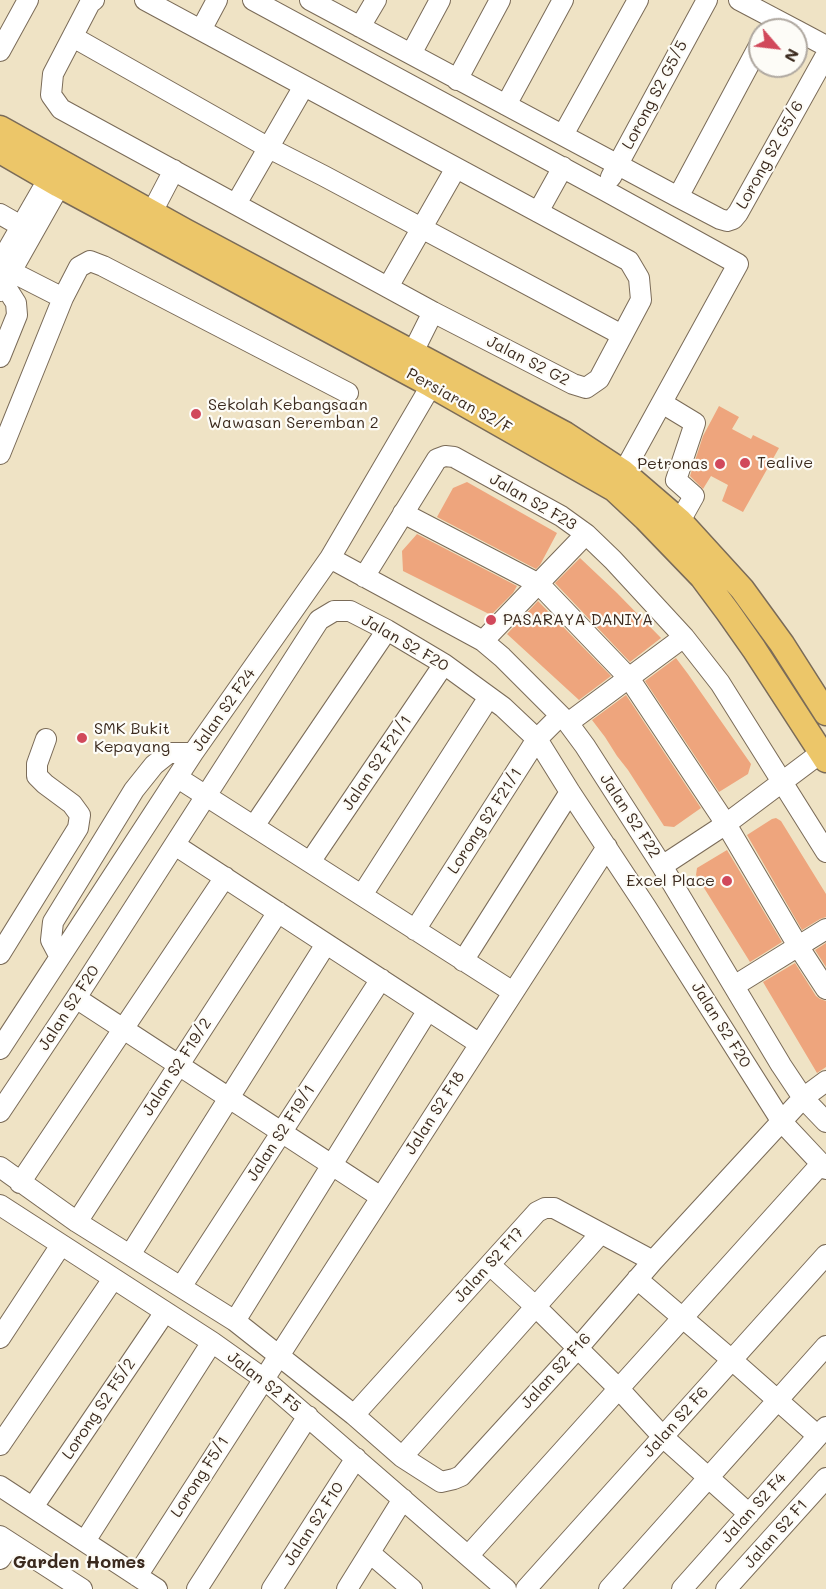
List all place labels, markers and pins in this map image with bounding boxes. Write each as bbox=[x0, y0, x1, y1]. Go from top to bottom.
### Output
place label: Sekolah Kebangsaan Wawasan Seremban 2 bbox=[208, 395, 379, 433]
marker: Sekolah Kebangsaan Wawasan Seremban 2 bbox=[189, 407, 203, 421]
place label: Tealive bbox=[757, 453, 813, 473]
place label: Petronas bbox=[637, 454, 708, 474]
marker: Tealive bbox=[738, 456, 752, 470]
marker: Petronas bbox=[713, 457, 727, 471]
place label: PASARAYA DANIYA bbox=[503, 610, 653, 630]
marker: PASARAYA DANIYA bbox=[484, 613, 498, 627]
place label: SMK Bukit Kepayang bbox=[94, 719, 170, 757]
marker: SMK Bukit Kepayang bbox=[75, 731, 89, 745]
place label: Excel Place bbox=[626, 871, 715, 891]
marker: Excel Place bbox=[720, 874, 734, 888]

